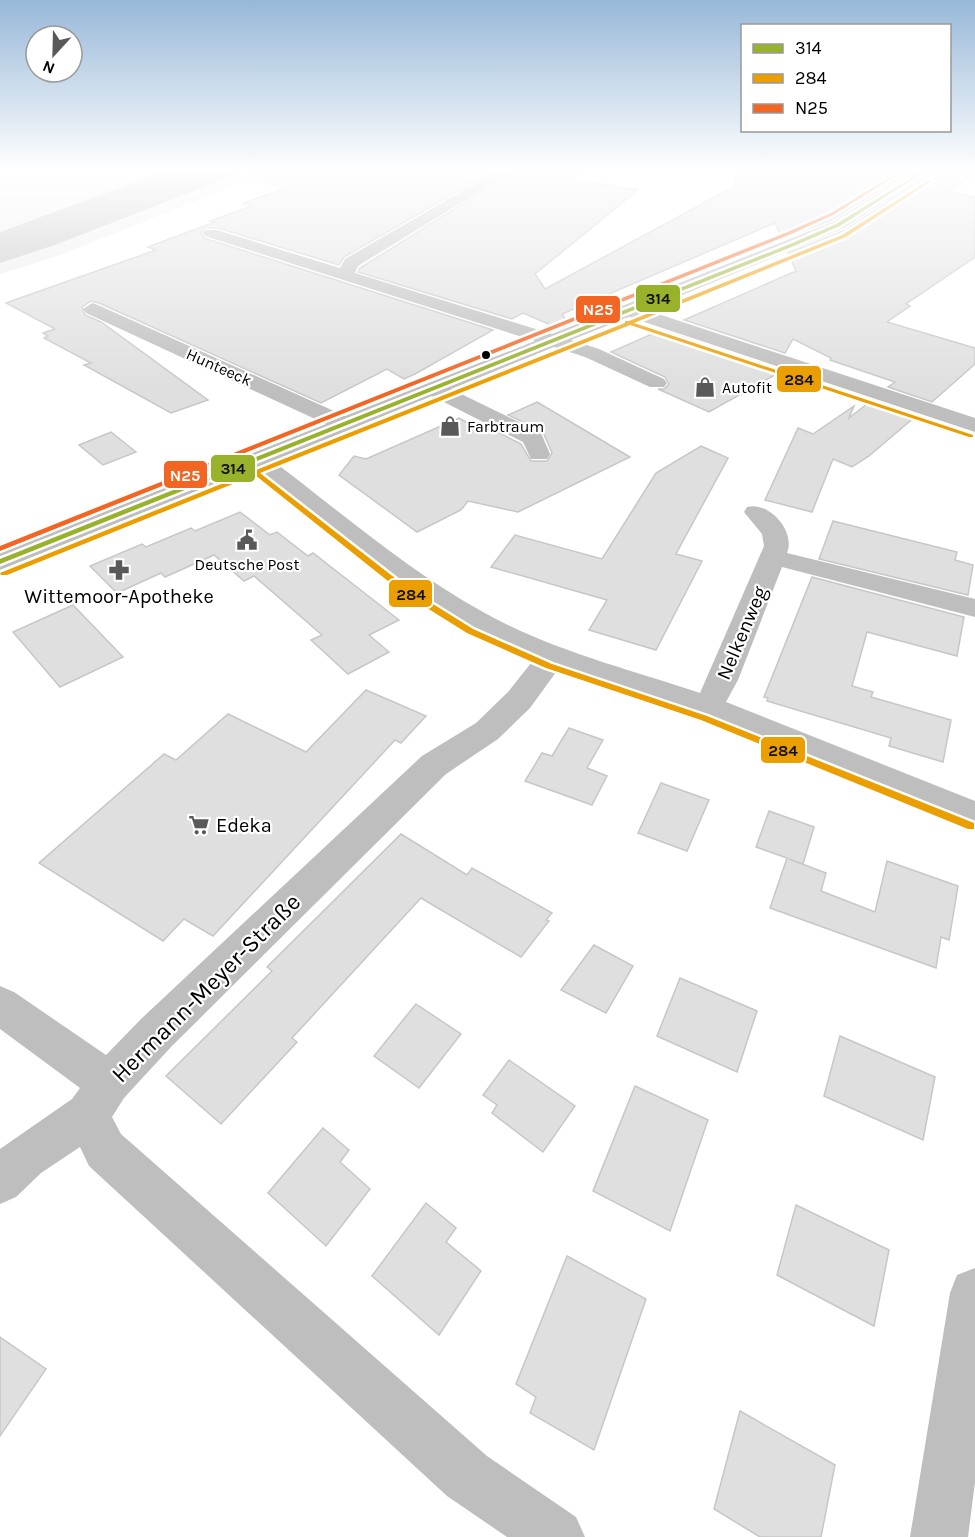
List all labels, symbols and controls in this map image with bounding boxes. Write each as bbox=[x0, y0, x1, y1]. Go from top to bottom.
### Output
north arrow bbox=[24, 24, 84, 84]
legend bbox=[741, 24, 951, 132]
text: 314 bbox=[795, 37, 822, 59]
text: N bbox=[40, 56, 57, 78]
text: 284 bbox=[795, 67, 827, 89]
text: N25 bbox=[795, 97, 828, 119]
line badge: 314 bbox=[635, 284, 681, 313]
text: 314 bbox=[645, 289, 671, 308]
line badge: N25 bbox=[575, 295, 621, 324]
text: N25 bbox=[583, 300, 613, 319]
street label: Hunteeck bbox=[183, 344, 255, 390]
unlabelled marker bbox=[480, 349, 492, 361]
line badge: 284 bbox=[776, 365, 822, 393]
text: 284 bbox=[784, 370, 814, 389]
shop icon: Autofit bbox=[693, 375, 717, 399]
place label: Autofit bbox=[722, 378, 772, 397]
shop icon: Farbtraum bbox=[438, 414, 462, 438]
place label: Farbtraum bbox=[467, 417, 544, 436]
line badge: 314 bbox=[210, 454, 256, 483]
text: 314 bbox=[220, 459, 246, 478]
line badge: N25 bbox=[163, 460, 208, 489]
text: N25 bbox=[170, 466, 200, 485]
public building icon: Deutsche Post bbox=[235, 528, 259, 552]
place label: Deutsche Post bbox=[195, 555, 299, 574]
pharmacy icon: Wittemoor-Apotheke bbox=[107, 558, 131, 582]
line badge: 284 bbox=[388, 579, 433, 608]
street label: Nelkenweg bbox=[712, 583, 772, 683]
place label: Wittemoor-Apotheke bbox=[24, 585, 214, 608]
text: 284 bbox=[396, 585, 426, 604]
line badge: 284 bbox=[760, 736, 806, 764]
text: 284 bbox=[768, 741, 798, 760]
supermarket icon: Edeka bbox=[187, 813, 211, 837]
place label: Edeka bbox=[216, 814, 272, 837]
street label: Hermann-Meyer-Straße bbox=[106, 888, 306, 1088]

